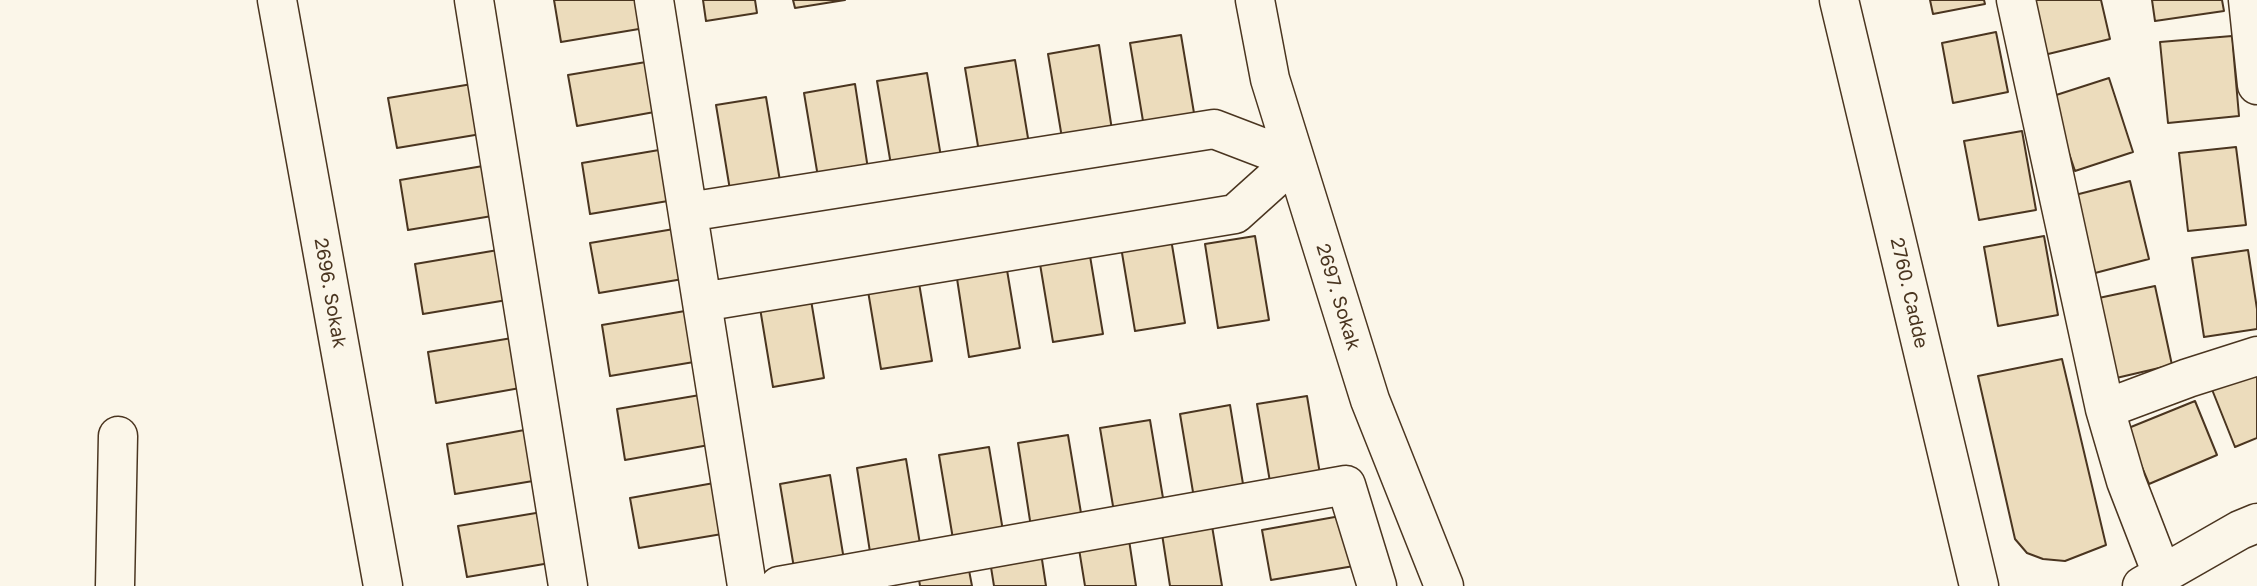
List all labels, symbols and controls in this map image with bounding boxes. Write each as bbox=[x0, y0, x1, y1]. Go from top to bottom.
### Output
street label: 2760. Cadde bbox=[1885, 235, 1933, 351]
street label: 2696. Sokak bbox=[309, 236, 351, 350]
street label: 2697. Sokak bbox=[1311, 241, 1365, 353]

